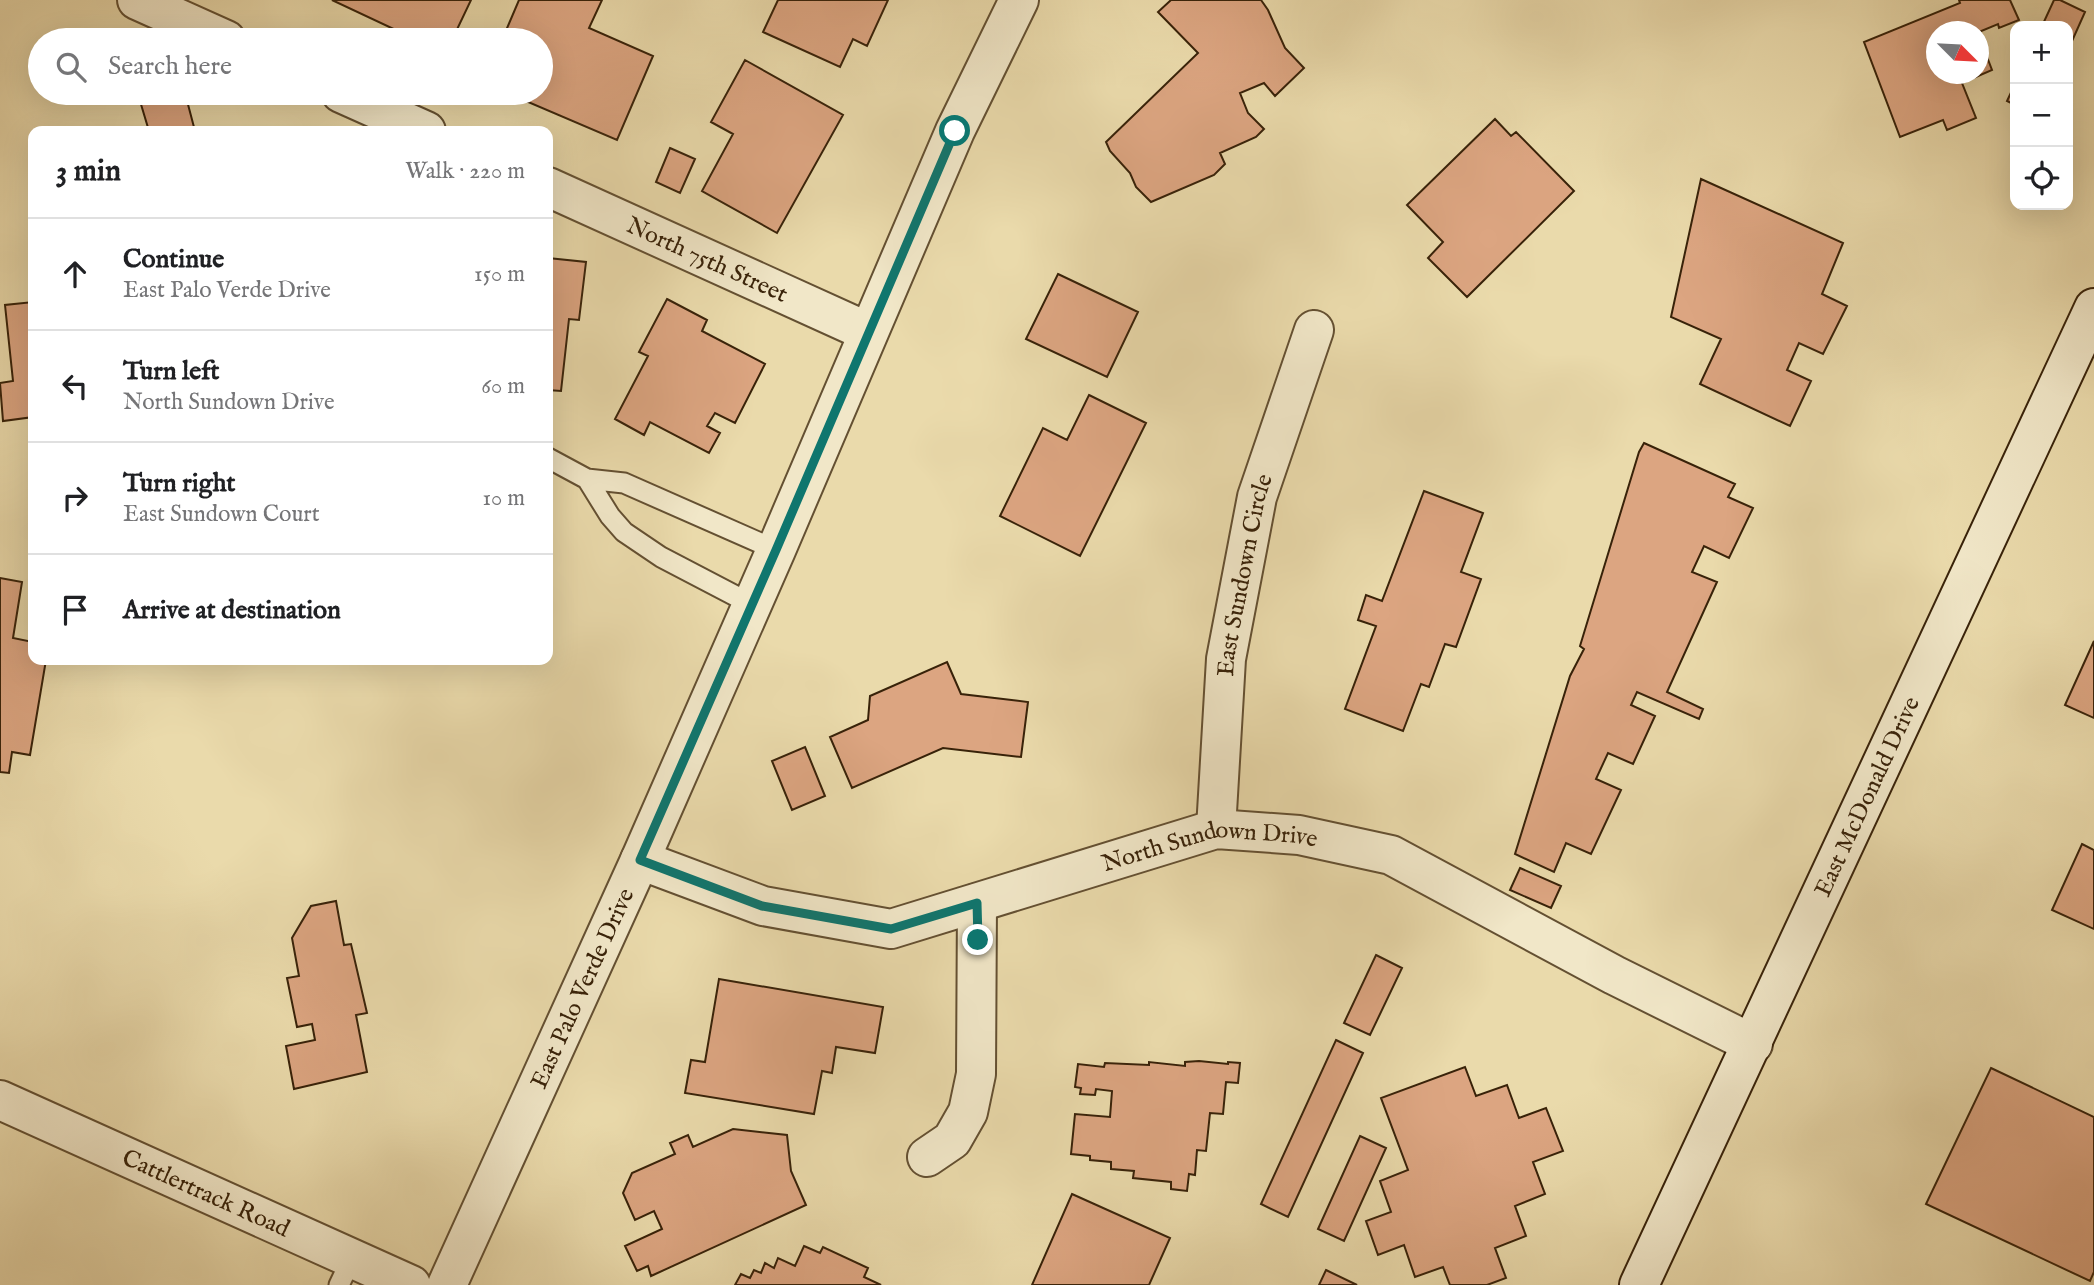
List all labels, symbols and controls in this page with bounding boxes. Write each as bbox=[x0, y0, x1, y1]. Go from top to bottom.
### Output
north arrow bbox=[1926, 21, 1989, 84]
map controls bbox=[2010, 21, 2073, 210]
button: + bbox=[2010, 21, 2073, 84]
search box bbox=[28, 28, 553, 105]
icon: search bbox=[52, 48, 90, 86]
text: Search here bbox=[108, 50, 232, 83]
button: − bbox=[2010, 84, 2073, 147]
route start bbox=[939, 115, 970, 146]
button: locate bbox=[2010, 147, 2073, 210]
text: 3 min bbox=[56, 153, 121, 191]
text: Walk · 220 m bbox=[405, 157, 525, 186]
street label: North 75th Street bbox=[621, 211, 792, 311]
text: Continue bbox=[123, 243, 224, 276]
icon: ahead bbox=[56, 255, 94, 293]
text: 150 m bbox=[474, 260, 525, 289]
text: East Palo Verde Drive bbox=[123, 276, 331, 305]
text: Turn left bbox=[123, 355, 220, 388]
icon: left bbox=[56, 367, 94, 405]
text: 60 m bbox=[481, 372, 525, 401]
text: North Sundown Drive bbox=[123, 388, 335, 417]
text: Turn right bbox=[123, 467, 236, 500]
street label: East Sundown Circle bbox=[1211, 470, 1281, 677]
icon: right bbox=[56, 479, 94, 517]
text: 10 m bbox=[482, 484, 525, 513]
text: East Sundown Court bbox=[123, 500, 320, 529]
icon: arrive bbox=[56, 591, 94, 629]
text: Arrive at destination bbox=[123, 594, 341, 627]
street label: East McDonald Drive bbox=[1808, 692, 1928, 902]
street label: North Sundown Drive bbox=[1098, 815, 1320, 880]
street label: East Palo Verde Drive bbox=[524, 884, 642, 1094]
route end bbox=[962, 924, 993, 955]
street label: Cattlertrack Road bbox=[117, 1143, 294, 1245]

